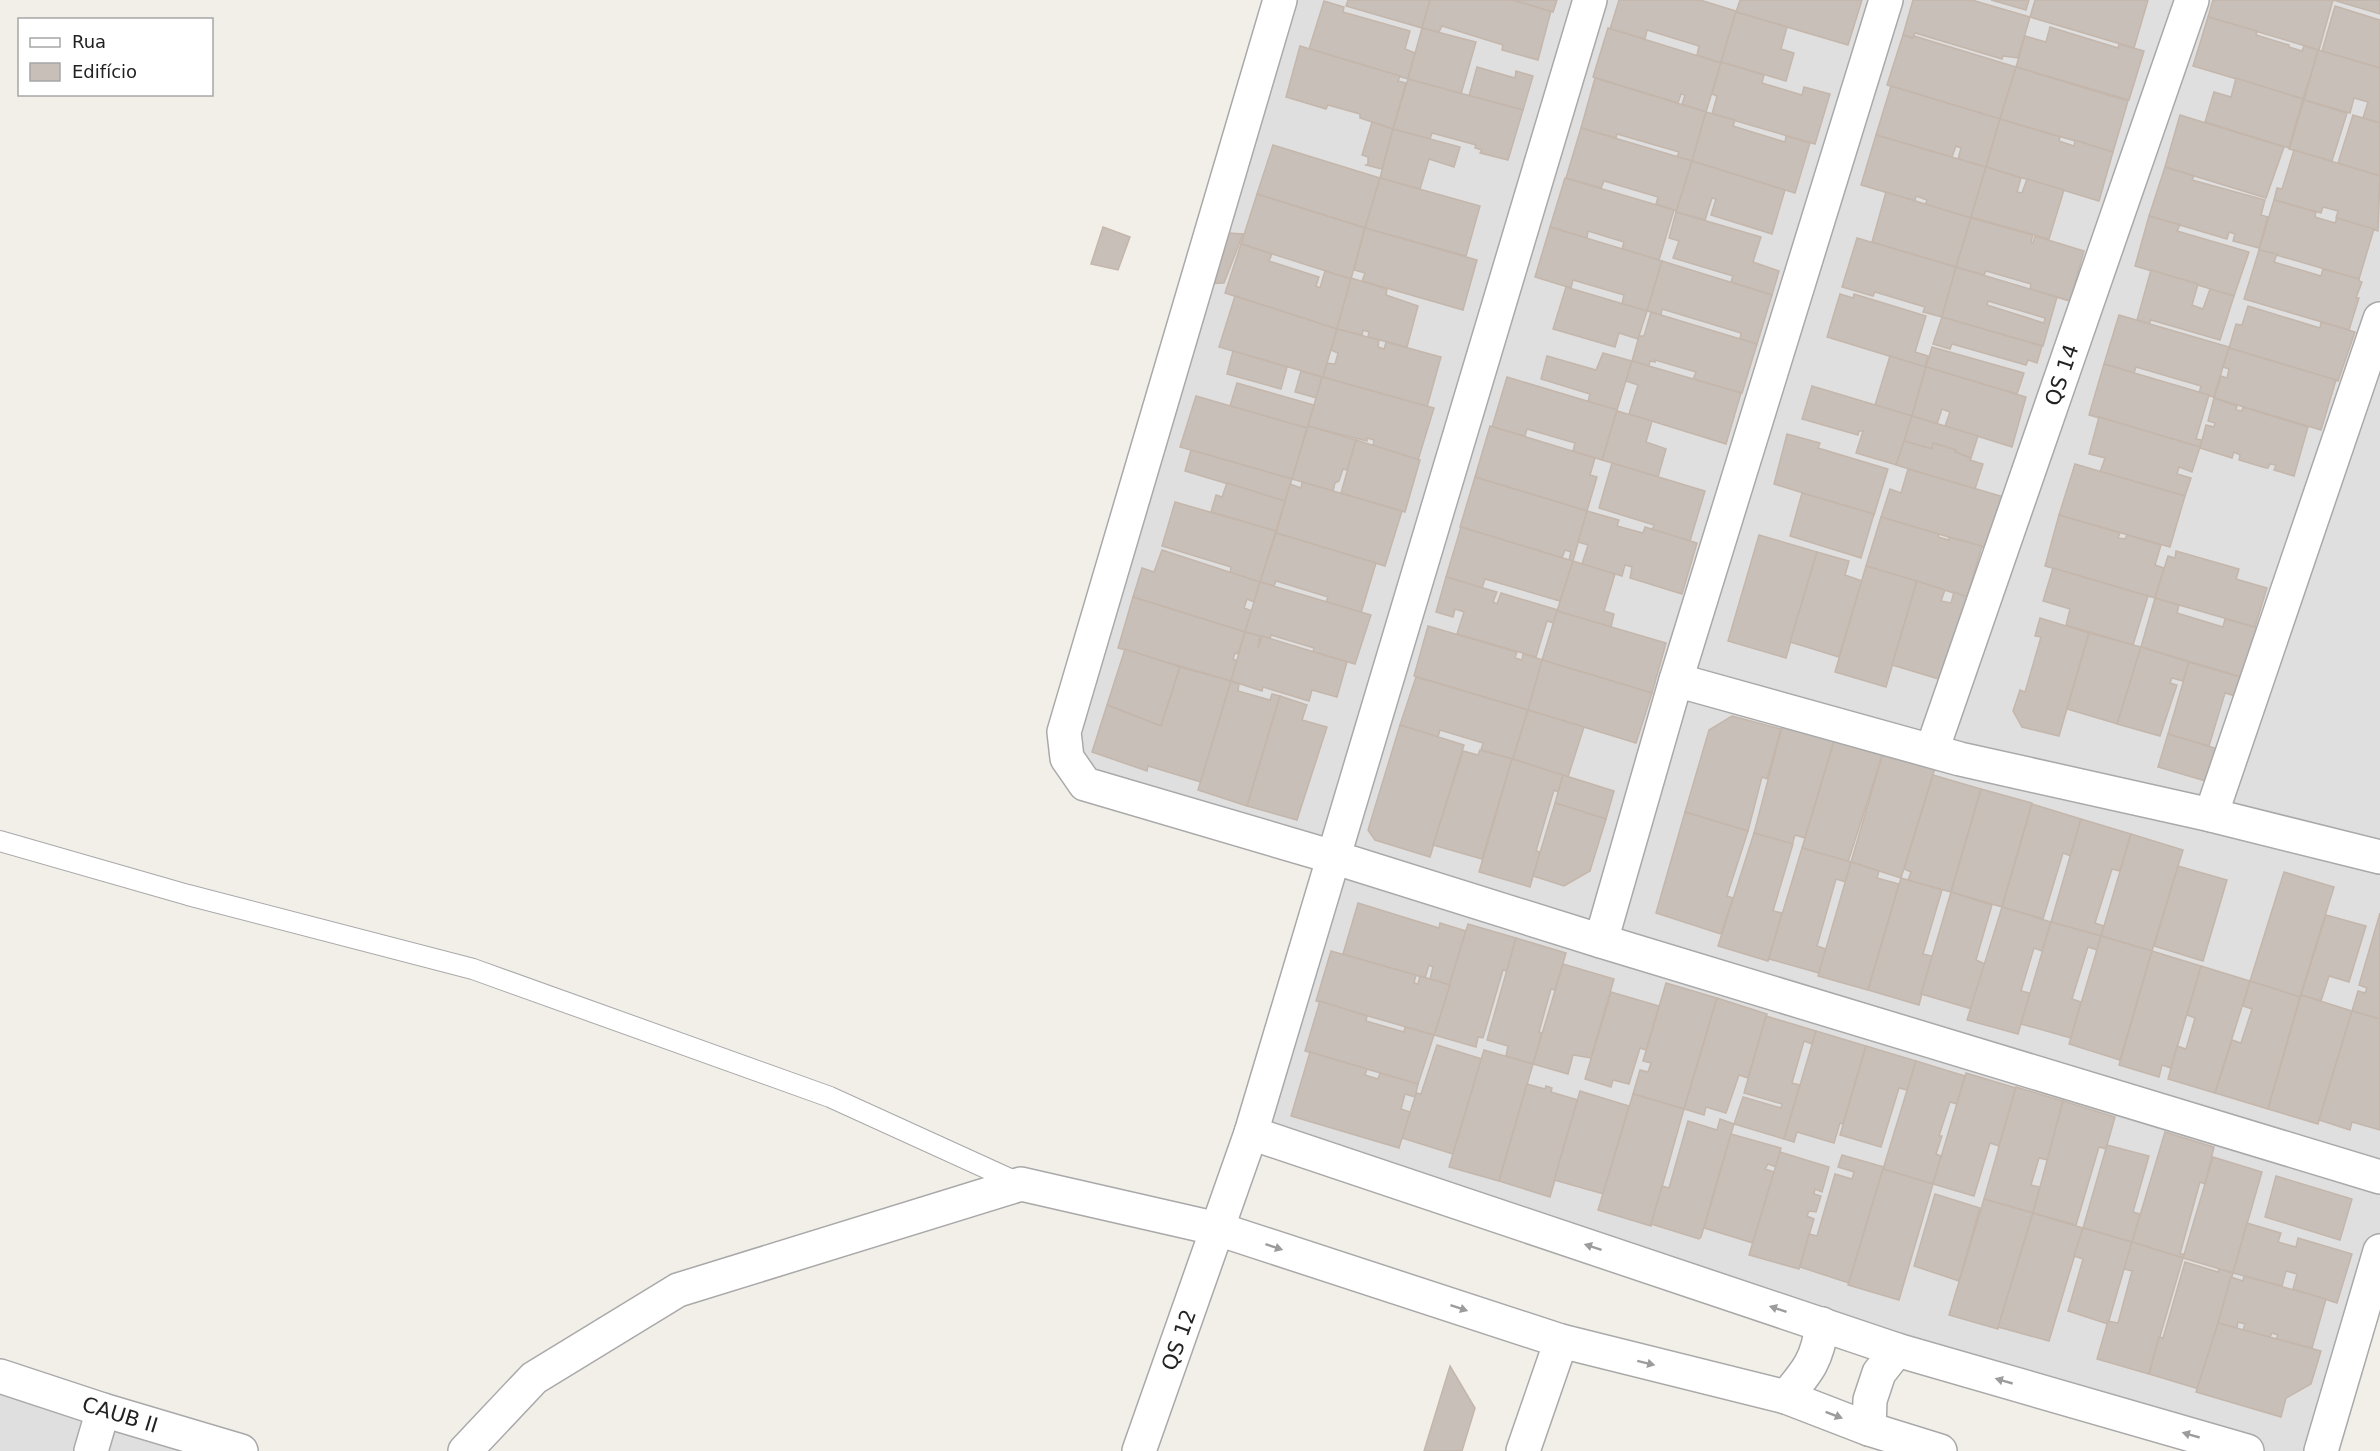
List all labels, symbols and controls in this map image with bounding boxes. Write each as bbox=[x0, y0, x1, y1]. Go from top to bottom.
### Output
legend bbox=[18, 18, 213, 96]
text: Rua bbox=[72, 31, 106, 52]
text: Edifício bbox=[72, 61, 137, 82]
street label: QS 14 bbox=[2040, 341, 2084, 409]
one-way arrow bbox=[1584, 1242, 1602, 1251]
one-way arrow bbox=[1265, 1243, 1283, 1252]
one-way arrow bbox=[1769, 1303, 1787, 1313]
one-way arrow bbox=[1450, 1304, 1468, 1313]
street label: QS 12 bbox=[1157, 1306, 1201, 1374]
one-way arrow bbox=[1637, 1358, 1656, 1368]
one-way arrow bbox=[1994, 1376, 2012, 1385]
street label: CAUB II bbox=[79, 1392, 161, 1438]
one-way arrow bbox=[1825, 1411, 1843, 1421]
one-way arrow bbox=[2182, 1430, 2200, 1439]

